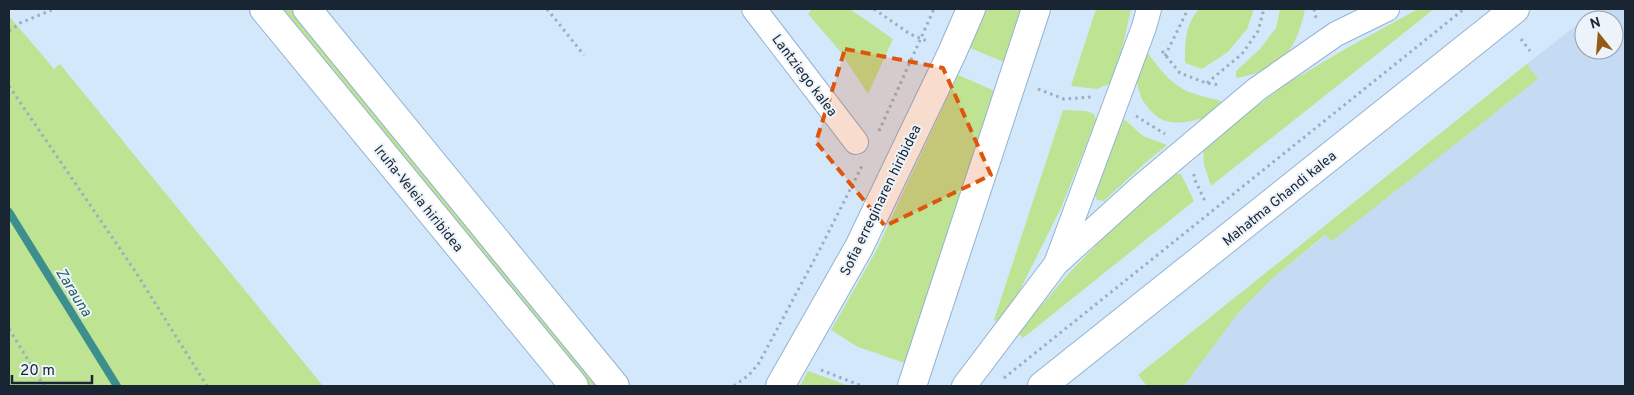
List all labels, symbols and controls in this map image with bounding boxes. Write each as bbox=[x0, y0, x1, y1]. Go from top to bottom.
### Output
north arrow bbox=[1574, 10, 1624, 60]
text: N bbox=[1588, 14, 1603, 34]
street label: Lantziego kalea bbox=[767, 31, 840, 120]
street label: Sofia erreginaren hiribidea bbox=[837, 122, 925, 279]
street label: Iruña-Veleia hiribidea bbox=[370, 142, 466, 256]
street label: Mahatma Ghandi kalea bbox=[1220, 148, 1340, 250]
water label: Zarauna bbox=[50, 265, 95, 321]
scale bar bbox=[12, 352, 92, 384]
text: 20 m bbox=[20, 362, 55, 381]

